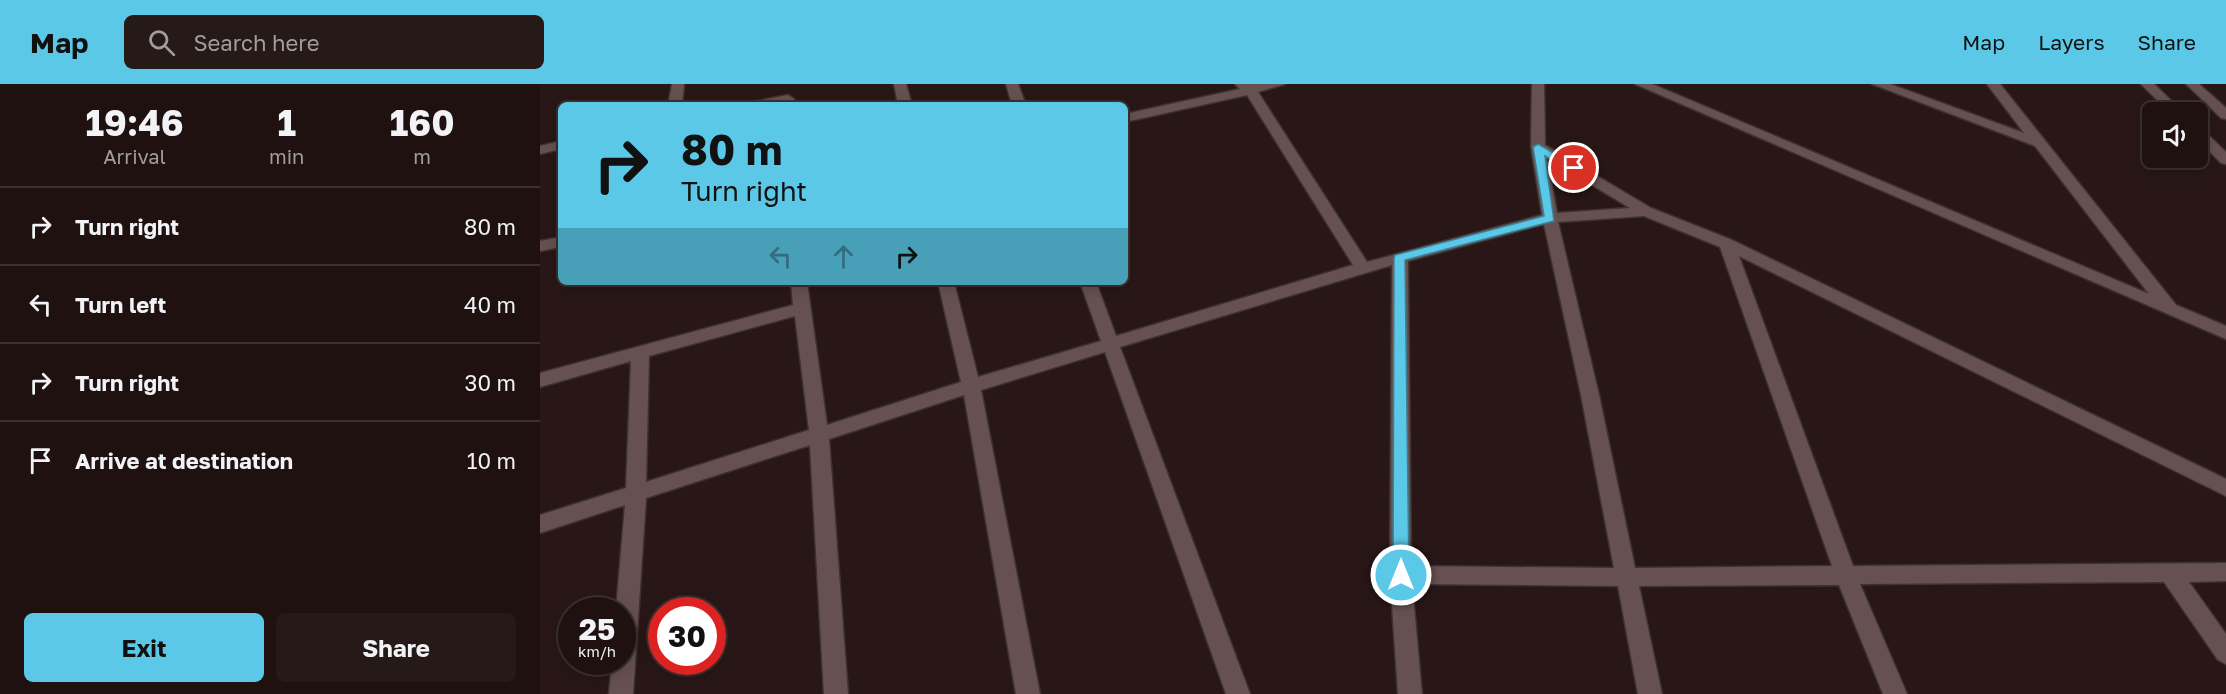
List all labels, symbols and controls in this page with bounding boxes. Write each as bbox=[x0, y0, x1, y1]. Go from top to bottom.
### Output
search box bbox=[124, 15, 544, 69]
text: Map bbox=[30, 26, 88, 59]
icon: search bbox=[145, 26, 178, 59]
text: Search here bbox=[193, 29, 319, 56]
text: Map bbox=[1962, 29, 2005, 55]
text: Layers bbox=[2038, 29, 2105, 55]
text: Share bbox=[2138, 29, 2196, 55]
text: 19:46 bbox=[85, 101, 184, 144]
text: 1 bbox=[277, 101, 296, 144]
text: 160 bbox=[390, 101, 455, 144]
map controls bbox=[2142, 102, 2208, 168]
button: sound bbox=[2142, 102, 2208, 168]
text: 80 m bbox=[681, 124, 782, 174]
icon: right bbox=[582, 126, 660, 204]
pin bbox=[1548, 142, 1599, 193]
text: Arrival bbox=[103, 144, 166, 168]
text: min bbox=[269, 144, 304, 168]
text: m bbox=[413, 144, 431, 168]
icon: arrive bbox=[1557, 151, 1590, 184]
text: Turn right bbox=[681, 175, 807, 207]
icon: right bbox=[24, 210, 57, 243]
text: Turn right bbox=[75, 213, 179, 240]
text: 80 m bbox=[464, 213, 516, 240]
icon: left bbox=[764, 240, 797, 273]
icon: ahead bbox=[827, 240, 860, 273]
icon: right bbox=[890, 240, 923, 273]
icon: left bbox=[24, 288, 57, 321]
text: Turn left bbox=[75, 291, 166, 318]
text: 40 m bbox=[464, 291, 516, 318]
icon: right bbox=[24, 366, 57, 399]
text: Turn right bbox=[75, 369, 179, 396]
text: 30 m bbox=[465, 369, 516, 396]
icon: arrive bbox=[24, 444, 57, 477]
text: Arrive at destination bbox=[75, 447, 293, 474]
text: 10 m bbox=[467, 447, 516, 474]
position arrow bbox=[1369, 543, 1433, 607]
speed limit sign: 30 bbox=[648, 597, 726, 675]
text: 25 bbox=[579, 611, 615, 647]
button: Exit bbox=[24, 613, 264, 682]
button: Share bbox=[276, 613, 516, 682]
text: km/h bbox=[578, 642, 616, 660]

